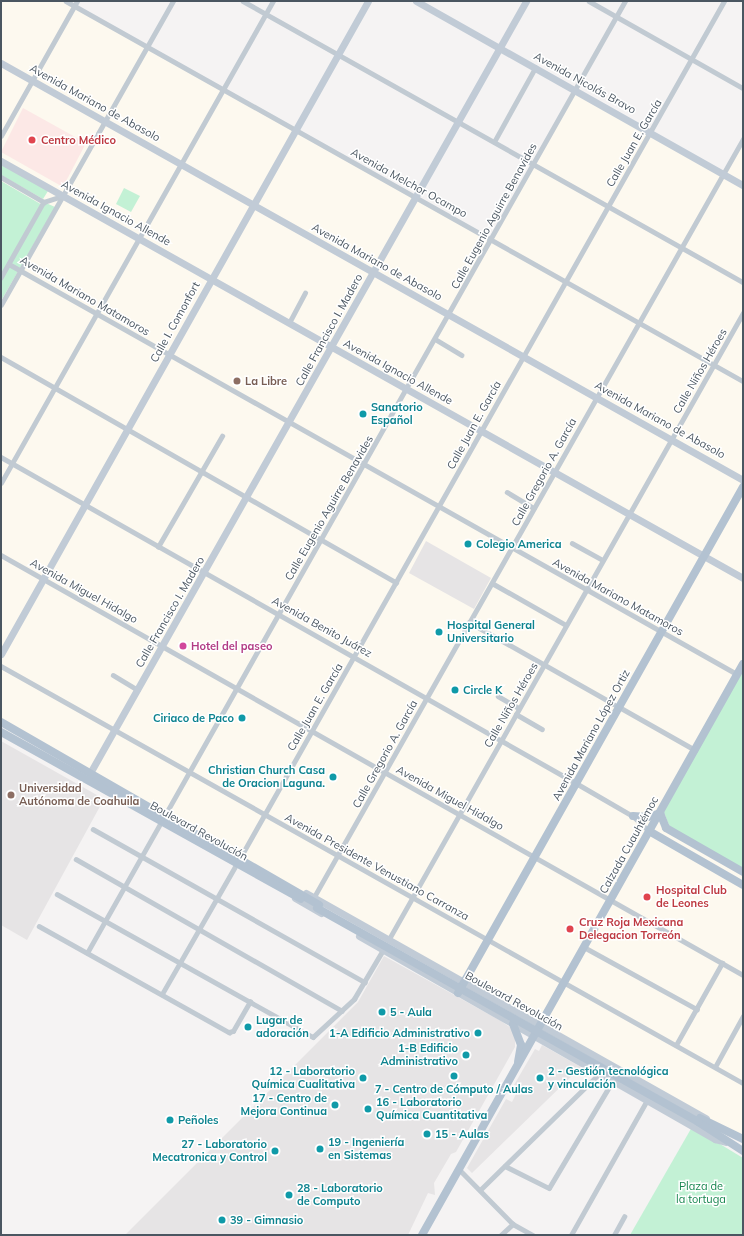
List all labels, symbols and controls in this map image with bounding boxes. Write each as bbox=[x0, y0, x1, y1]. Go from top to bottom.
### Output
street label: Avenida Nicolás Bravo bbox=[532, 49, 638, 117]
street label: Avenida Mariano de Abasolo bbox=[28, 62, 162, 144]
street label: Calle Juan E. García bbox=[604, 97, 664, 189]
place label: Centro Médico bbox=[41, 133, 116, 147]
marker: Centro Médico bbox=[26, 134, 38, 146]
street label: Calle Eugenio Aguirre Benavides bbox=[448, 141, 540, 291]
street label: Avenida Melchor Ocampo bbox=[349, 146, 469, 220]
street label: Avenida Ignacio Allende bbox=[59, 177, 173, 249]
street label: Avenida Mariano de Abasolo bbox=[310, 221, 444, 303]
street label: Avenida Mariano Matamoros bbox=[18, 253, 152, 339]
street label: Calle Francisco I. Madero bbox=[293, 272, 365, 388]
street label: Calle I. Comonfort bbox=[147, 279, 203, 365]
street label: Calle Niños Héroes bbox=[670, 326, 730, 416]
street label: Avenida Ignacio Allende bbox=[341, 336, 455, 408]
place label: La Libre bbox=[245, 374, 287, 388]
marker: La Libre bbox=[232, 376, 242, 386]
street label: Calle Juan E. García bbox=[444, 378, 504, 472]
street label: Avenida Mariano de Abasolo bbox=[593, 379, 727, 461]
place label: Sanatorio Español bbox=[371, 401, 423, 427]
marker: Sanatorio Español bbox=[358, 409, 368, 419]
street label: Calle Gregorio A. García bbox=[509, 416, 579, 528]
street label: Calle Eugenio Aguirre Benavides bbox=[282, 433, 376, 583]
place label: Colegio America bbox=[476, 537, 561, 551]
marker: Colegio America bbox=[463, 539, 473, 549]
street label: Calle Francisco I. Madero bbox=[133, 554, 207, 670]
street label: Avenida Mariano Matamoros bbox=[550, 555, 686, 639]
street label: Avenida Miguel Hidalgo bbox=[28, 556, 140, 626]
street label: Avenida Benito Juárez bbox=[270, 594, 374, 660]
place label: Hospital General Universitario bbox=[447, 619, 535, 645]
marker: Hospital General Universitario bbox=[434, 627, 444, 637]
place label: Hotel del paseo bbox=[191, 639, 272, 653]
marker: Hotel del paseo bbox=[178, 641, 188, 651]
street label: Calle Niños Héroes bbox=[481, 660, 541, 750]
street label: Calle Juan E. García bbox=[285, 661, 345, 753]
street label: Avenida Mariano López Ortiz bbox=[549, 667, 633, 803]
place label: Circle K bbox=[463, 683, 502, 697]
marker: Circle K bbox=[450, 685, 460, 695]
street label: Calle Gregorio A. García bbox=[350, 698, 420, 810]
place label: Ciriaco de Paco bbox=[153, 711, 234, 725]
marker: Ciriaco de Paco bbox=[237, 713, 247, 723]
street label: Avenida Miguel Hidalgo bbox=[394, 763, 506, 833]
place label: Christian Church Casa de Oracion Laguna. bbox=[208, 764, 325, 790]
marker: Christian Church Casa de Oracion Laguna. bbox=[328, 772, 338, 782]
place label: Universidad Autónoma de Coahuila bbox=[19, 782, 139, 808]
marker: Universidad Autónoma de Coahuila bbox=[6, 790, 16, 800]
street label: Calzada Cuauhtémoc bbox=[597, 794, 661, 896]
street label: Boulevard Revolución bbox=[148, 799, 250, 863]
street label: Avenida Presidente Venustiano Carranza bbox=[283, 811, 471, 923]
place label: Hospital Club de Leones bbox=[656, 884, 727, 910]
marker: Hospital Club de Leones bbox=[641, 891, 653, 903]
place label: Cruz Roja Mexicana Delegacion Torreón bbox=[579, 916, 683, 942]
marker: Cruz Roja Mexicana Delegacion Torreón bbox=[564, 923, 576, 935]
street label: Boulevard Revolución bbox=[463, 969, 565, 1033]
place label: 5 - Aula bbox=[390, 1005, 432, 1019]
marker: 5 - Aula bbox=[377, 1007, 387, 1017]
place label: Lugar de adoración bbox=[256, 1014, 309, 1040]
marker: Lugar de adoración bbox=[243, 1022, 253, 1032]
place label: 1-A Edificio Administrativo bbox=[329, 1026, 470, 1040]
marker: 1-A Edificio Administrativo bbox=[473, 1028, 483, 1038]
place label: 1-B Edificio Administrativo bbox=[381, 1042, 458, 1068]
marker: 1-B Edificio Administrativo bbox=[461, 1050, 471, 1060]
place label: 12 - Laboratorio Química Cualitativa bbox=[252, 1065, 355, 1091]
place label: 2 - Gestión tecnológica y vinculación bbox=[548, 1065, 669, 1091]
marker: 7 - Centro de Cómputo / Aulas bbox=[449, 1071, 459, 1081]
marker: 12 - Laboratorio Química Cualitativa bbox=[358, 1073, 368, 1083]
marker: 2 - Gestión tecnológica y vinculación bbox=[535, 1073, 545, 1083]
place label: 7 - Centro de Cómputo / Aulas bbox=[375, 1082, 533, 1096]
place label: 17 - Centro de Mejora Continua bbox=[241, 1092, 327, 1118]
place label: 16 - Laboratorio Química Cuantitativa bbox=[376, 1096, 487, 1122]
marker: 17 - Centro de Mejora Continua bbox=[330, 1100, 340, 1110]
marker: 16 - Laboratorio Química Cuantitativa bbox=[363, 1104, 373, 1114]
place label: Peñoles bbox=[178, 1113, 219, 1127]
marker: Peñoles bbox=[165, 1115, 175, 1125]
place label: 15 - Aulas bbox=[435, 1127, 489, 1141]
marker: 15 - Aulas bbox=[422, 1129, 432, 1139]
place label: 19 - Ingeniería en Sistemas bbox=[328, 1136, 404, 1162]
place label: 27 - Laboratorio Mecatronica y Control bbox=[152, 1138, 267, 1164]
marker: 19 - Ingeniería en Sistemas bbox=[315, 1144, 325, 1154]
marker: 27 - Laboratorio Mecatronica y Control bbox=[270, 1146, 280, 1156]
park label: Plaza de la tortuga bbox=[676, 1180, 726, 1206]
place label: 28 - Laboratorio de Computo bbox=[297, 1182, 383, 1208]
marker: 28 - Laboratorio de Computo bbox=[284, 1190, 294, 1200]
place label: 39 - Gimnasio bbox=[230, 1213, 303, 1227]
marker: 39 - Gimnasio bbox=[217, 1215, 227, 1225]

